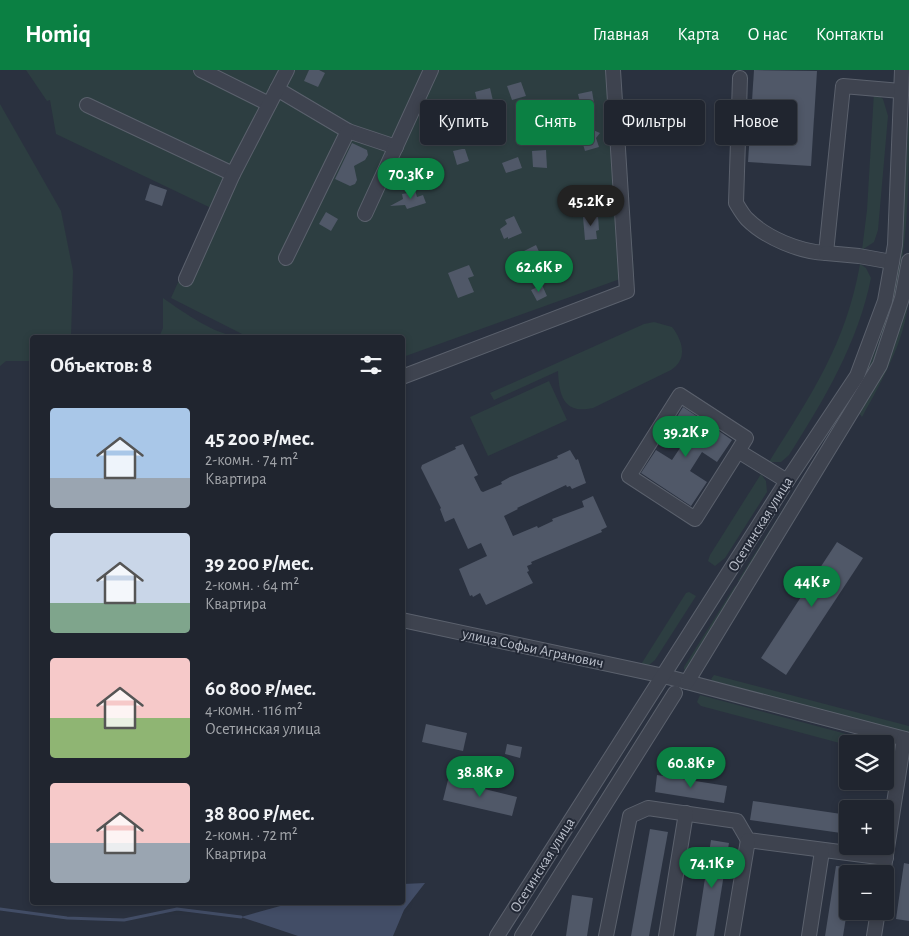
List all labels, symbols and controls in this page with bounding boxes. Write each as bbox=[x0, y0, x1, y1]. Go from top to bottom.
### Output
text: Homiq bbox=[25, 23, 91, 47]
text: Главная bbox=[593, 26, 649, 44]
text: Карта bbox=[677, 26, 719, 44]
text: О нас bbox=[747, 26, 788, 44]
text: Контакты bbox=[816, 26, 884, 44]
chip: Купить bbox=[420, 100, 506, 145]
chip: Снять bbox=[516, 100, 594, 145]
chip: Фильтры bbox=[604, 100, 705, 145]
chip: Новое bbox=[715, 100, 797, 145]
pin: 70.3K ₽ bbox=[365, 158, 457, 200]
text: 70.3K ₽ bbox=[388, 166, 434, 182]
pin: 45.2K ₽ bbox=[545, 184, 637, 227]
text: 45.2K ₽ bbox=[568, 193, 614, 209]
pin: 62.6K ₽ bbox=[493, 250, 585, 293]
text: 62.6K ₽ bbox=[516, 259, 562, 275]
icon: filters bbox=[357, 351, 385, 379]
text: Объектов: 8 bbox=[50, 355, 152, 376]
pin: 39.2K ₽ bbox=[640, 416, 732, 458]
text: 39.2K ₽ bbox=[663, 424, 709, 440]
icon: home bbox=[90, 428, 150, 488]
text: 45 200 ₽/мес. bbox=[205, 428, 314, 449]
text: 2-комн. · 74 m² bbox=[205, 452, 298, 468]
text: Квартира bbox=[205, 471, 267, 487]
street label: Осетинская улица bbox=[725, 474, 796, 574]
icon: home bbox=[90, 553, 150, 613]
text: 39 200 ₽/мес. bbox=[205, 553, 314, 574]
pin: 44K ₽ bbox=[777, 566, 847, 608]
text: 44K ₽ bbox=[794, 574, 830, 590]
text: 2-комн. · 64 m² bbox=[205, 577, 299, 593]
text: Квартира bbox=[205, 596, 267, 612]
street label: улица Софьи Агранович bbox=[460, 626, 605, 671]
icon: home bbox=[90, 678, 150, 738]
text: 60 800 ₽/мес. bbox=[205, 678, 316, 699]
text: 4-комн. · 116 m² bbox=[205, 702, 303, 718]
text: Осетинская улица bbox=[205, 721, 321, 737]
map controls bbox=[839, 735, 894, 920]
button: layers bbox=[839, 735, 894, 790]
pin: 60.8K ₽ bbox=[645, 746, 737, 789]
text: 60.8K ₽ bbox=[668, 755, 714, 771]
pin: 38.8K ₽ bbox=[434, 756, 526, 798]
text: 38.8K ₽ bbox=[457, 764, 503, 780]
button: + bbox=[839, 800, 894, 855]
icon: home bbox=[90, 803, 150, 863]
text: 38 800 ₽/мес. bbox=[205, 803, 315, 824]
street label: Осетинская улица bbox=[507, 815, 578, 915]
text: 2-комн. · 72 m² bbox=[205, 827, 298, 843]
text: Квартира bbox=[205, 846, 267, 862]
pin: 74.1K ₽ bbox=[666, 846, 758, 889]
text: 74.1K ₽ bbox=[690, 855, 734, 871]
button: − bbox=[839, 865, 894, 920]

